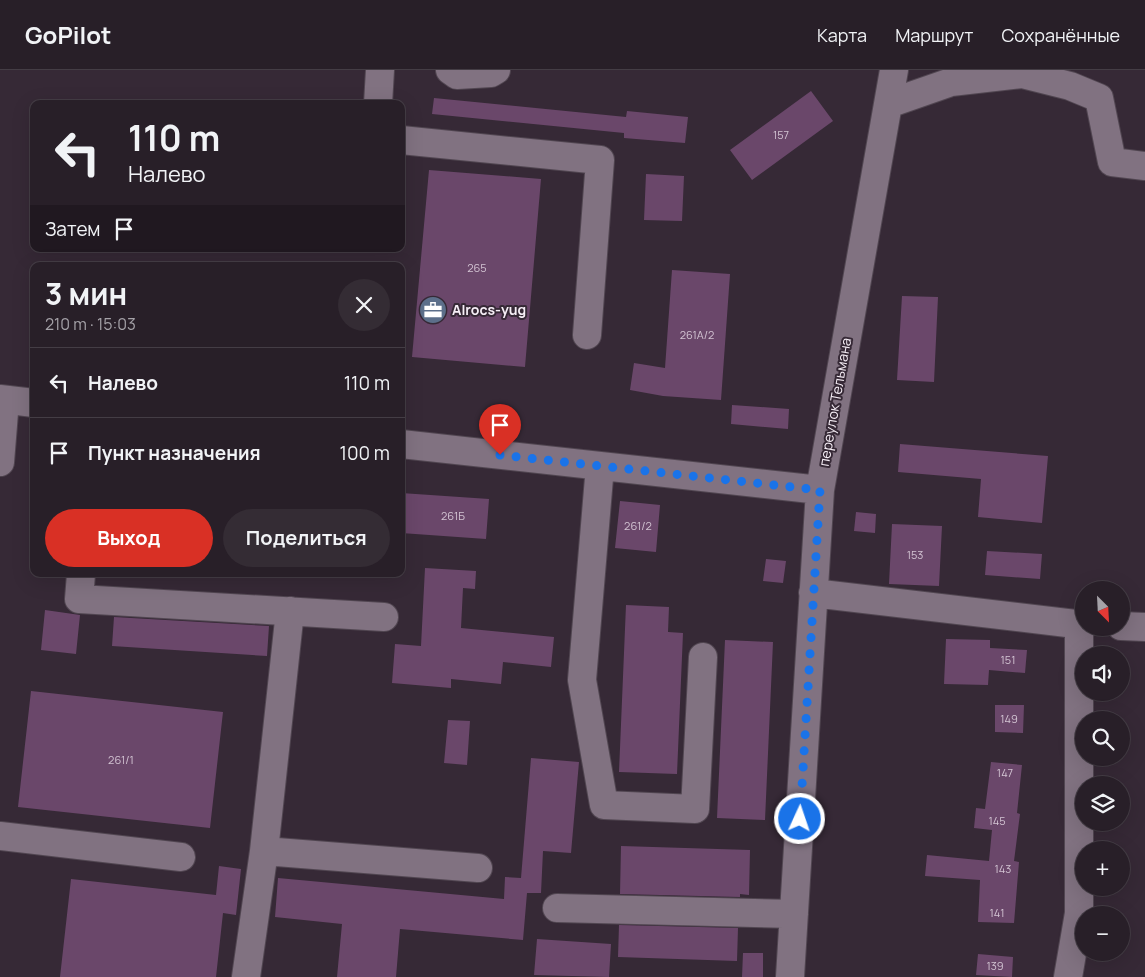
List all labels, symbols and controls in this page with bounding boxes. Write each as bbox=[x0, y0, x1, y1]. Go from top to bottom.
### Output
text: GoPilot bbox=[25, 18, 111, 51]
text: Карта bbox=[817, 23, 867, 47]
text: Маршрут bbox=[895, 23, 973, 47]
text: Сохранённые bbox=[1001, 23, 1120, 47]
text: 110 m bbox=[128, 114, 220, 162]
icon: left bbox=[45, 120, 110, 185]
house number: 157 bbox=[773, 127, 789, 142]
text: Налево bbox=[128, 159, 206, 189]
icon: arrive bbox=[110, 215, 138, 243]
text: Затем bbox=[45, 216, 100, 242]
house number: 265 bbox=[467, 260, 487, 275]
text: 3 мин bbox=[45, 273, 127, 314]
button: close bbox=[338, 279, 390, 331]
office icon: Alrocs-yug bbox=[418, 295, 448, 325]
place label: Alrocs-yug bbox=[452, 300, 526, 319]
text: 210 m · 15:03 bbox=[45, 313, 136, 335]
house number: 261А/2 bbox=[680, 327, 714, 342]
street label: переулок Тельмана bbox=[814, 336, 855, 468]
icon: left bbox=[45, 369, 73, 397]
text: Налево bbox=[88, 370, 158, 396]
text: 110 m bbox=[344, 370, 390, 396]
pin bbox=[479, 404, 521, 455]
icon: arrive bbox=[486, 411, 514, 439]
icon: arrive bbox=[45, 439, 73, 467]
text: Пункт назначения bbox=[88, 440, 261, 466]
text: 100 m bbox=[339, 440, 390, 466]
house number: 261Б bbox=[441, 508, 465, 523]
button: Выход bbox=[45, 509, 213, 567]
button: Поделиться bbox=[223, 509, 390, 567]
house number: 261/2 bbox=[624, 518, 652, 533]
house number: 153 bbox=[907, 547, 923, 562]
north arrow bbox=[1075, 581, 1130, 636]
map controls bbox=[1075, 581, 1130, 961]
button: sound bbox=[1075, 646, 1130, 701]
house number: 151 bbox=[1001, 652, 1015, 667]
house number: 149 bbox=[1000, 711, 1018, 726]
button: search bbox=[1075, 711, 1130, 766]
house number: 261/1 bbox=[108, 752, 134, 767]
house number: 147 bbox=[997, 765, 1013, 780]
button: layers bbox=[1075, 776, 1130, 831]
position arrow bbox=[773, 792, 825, 844]
house number: 145 bbox=[988, 813, 1006, 828]
button: + bbox=[1075, 841, 1130, 896]
house number: 143 bbox=[995, 861, 1011, 876]
house number: 141 bbox=[989, 905, 1005, 920]
button: − bbox=[1075, 906, 1130, 961]
house number: 139 bbox=[986, 958, 1004, 973]

